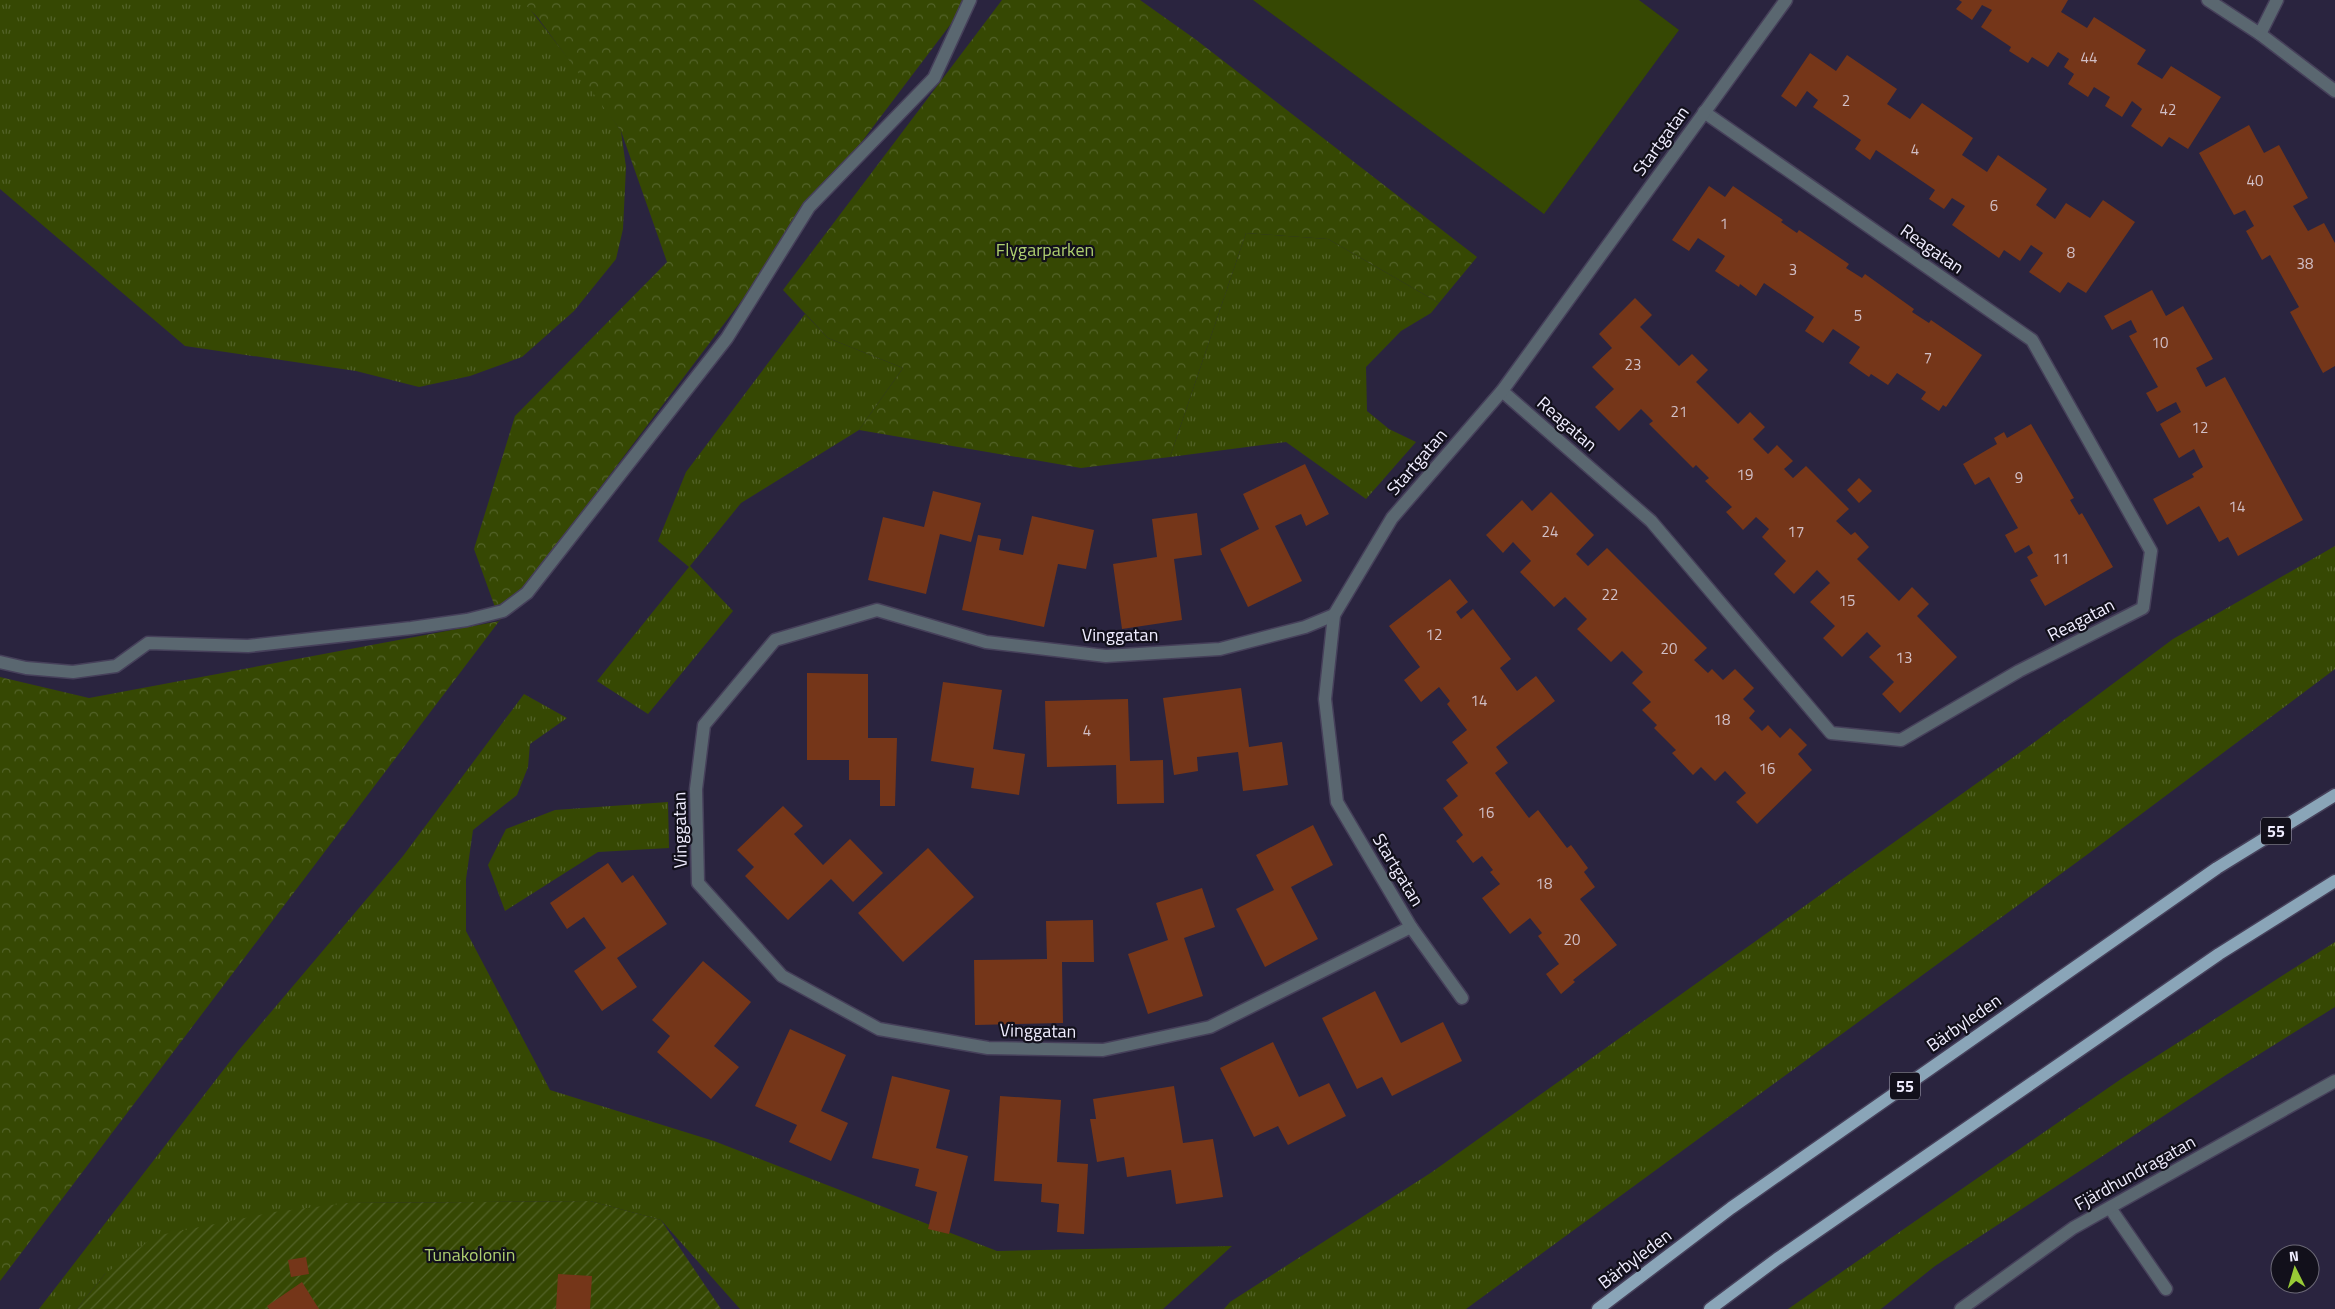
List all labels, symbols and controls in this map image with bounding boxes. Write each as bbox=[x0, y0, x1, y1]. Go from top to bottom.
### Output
house number: 44 bbox=[2081, 46, 2097, 69]
house number: 2 bbox=[1842, 89, 1850, 112]
house number: 42 bbox=[2160, 98, 2176, 121]
street label: Startgatan bbox=[1626, 100, 1695, 181]
house number: 4 bbox=[1911, 138, 1919, 161]
house number: 40 bbox=[2247, 169, 2263, 192]
house number: 6 bbox=[1990, 194, 1998, 217]
house number: 1 bbox=[1720, 212, 1728, 235]
street label: Reagatan bbox=[1895, 217, 1970, 280]
park label: Flygarparken bbox=[996, 236, 1094, 263]
house number: 8 bbox=[2067, 241, 2075, 264]
house number: 38 bbox=[2297, 252, 2313, 275]
house number: 3 bbox=[1789, 258, 1797, 281]
house number: 5 bbox=[1854, 304, 1862, 327]
house number: 10 bbox=[2152, 331, 2168, 354]
house number: 7 bbox=[1924, 346, 1932, 369]
house number: 23 bbox=[1625, 353, 1641, 376]
street label: Reagatan bbox=[1531, 390, 1603, 458]
house number: 21 bbox=[1671, 400, 1687, 423]
house number: 12 bbox=[2192, 416, 2208, 439]
street label: Startgatan bbox=[1380, 422, 1453, 501]
house number: 19 bbox=[1737, 463, 1753, 486]
house number: 9 bbox=[2015, 466, 2023, 489]
house number: 14 bbox=[2229, 495, 2245, 518]
house number: 24 bbox=[1542, 520, 1558, 543]
house number: 17 bbox=[1788, 520, 1804, 543]
house number: 11 bbox=[2053, 547, 2069, 570]
house number: 22 bbox=[1602, 583, 1618, 606]
house number: 15 bbox=[1839, 589, 1855, 612]
street label: Reagatan bbox=[2042, 591, 2119, 648]
street label: Vinggatan bbox=[1082, 621, 1158, 648]
house number: 12 bbox=[1426, 623, 1442, 646]
house number: 20 bbox=[1661, 637, 1677, 660]
house number: 13 bbox=[1896, 646, 1912, 669]
house number: 14 bbox=[1471, 689, 1487, 712]
house number: 18 bbox=[1714, 708, 1730, 731]
house number: 4 bbox=[1083, 719, 1091, 742]
house number: 16 bbox=[1759, 757, 1775, 780]
street label: Vinggatan bbox=[665, 791, 694, 869]
house number: 16 bbox=[1478, 801, 1494, 824]
road number: 55 bbox=[2261, 818, 2291, 844]
street label: Startgatan bbox=[1366, 828, 1431, 911]
house number: 18 bbox=[1536, 872, 1552, 895]
house number: 20 bbox=[1564, 928, 1580, 951]
street label: Bärbyleden bbox=[1921, 987, 2007, 1058]
street label: Vinggatan bbox=[999, 1016, 1077, 1045]
road number: 55 bbox=[1890, 1072, 1920, 1100]
street label: Fjärdhundragatan bbox=[2069, 1128, 2200, 1217]
street label: Bärbyleden bbox=[1592, 1222, 1677, 1295]
park label: Tunakolonin bbox=[425, 1241, 515, 1268]
north arrow bbox=[2270, 1244, 2320, 1294]
text: N bbox=[2288, 1245, 2300, 1266]

